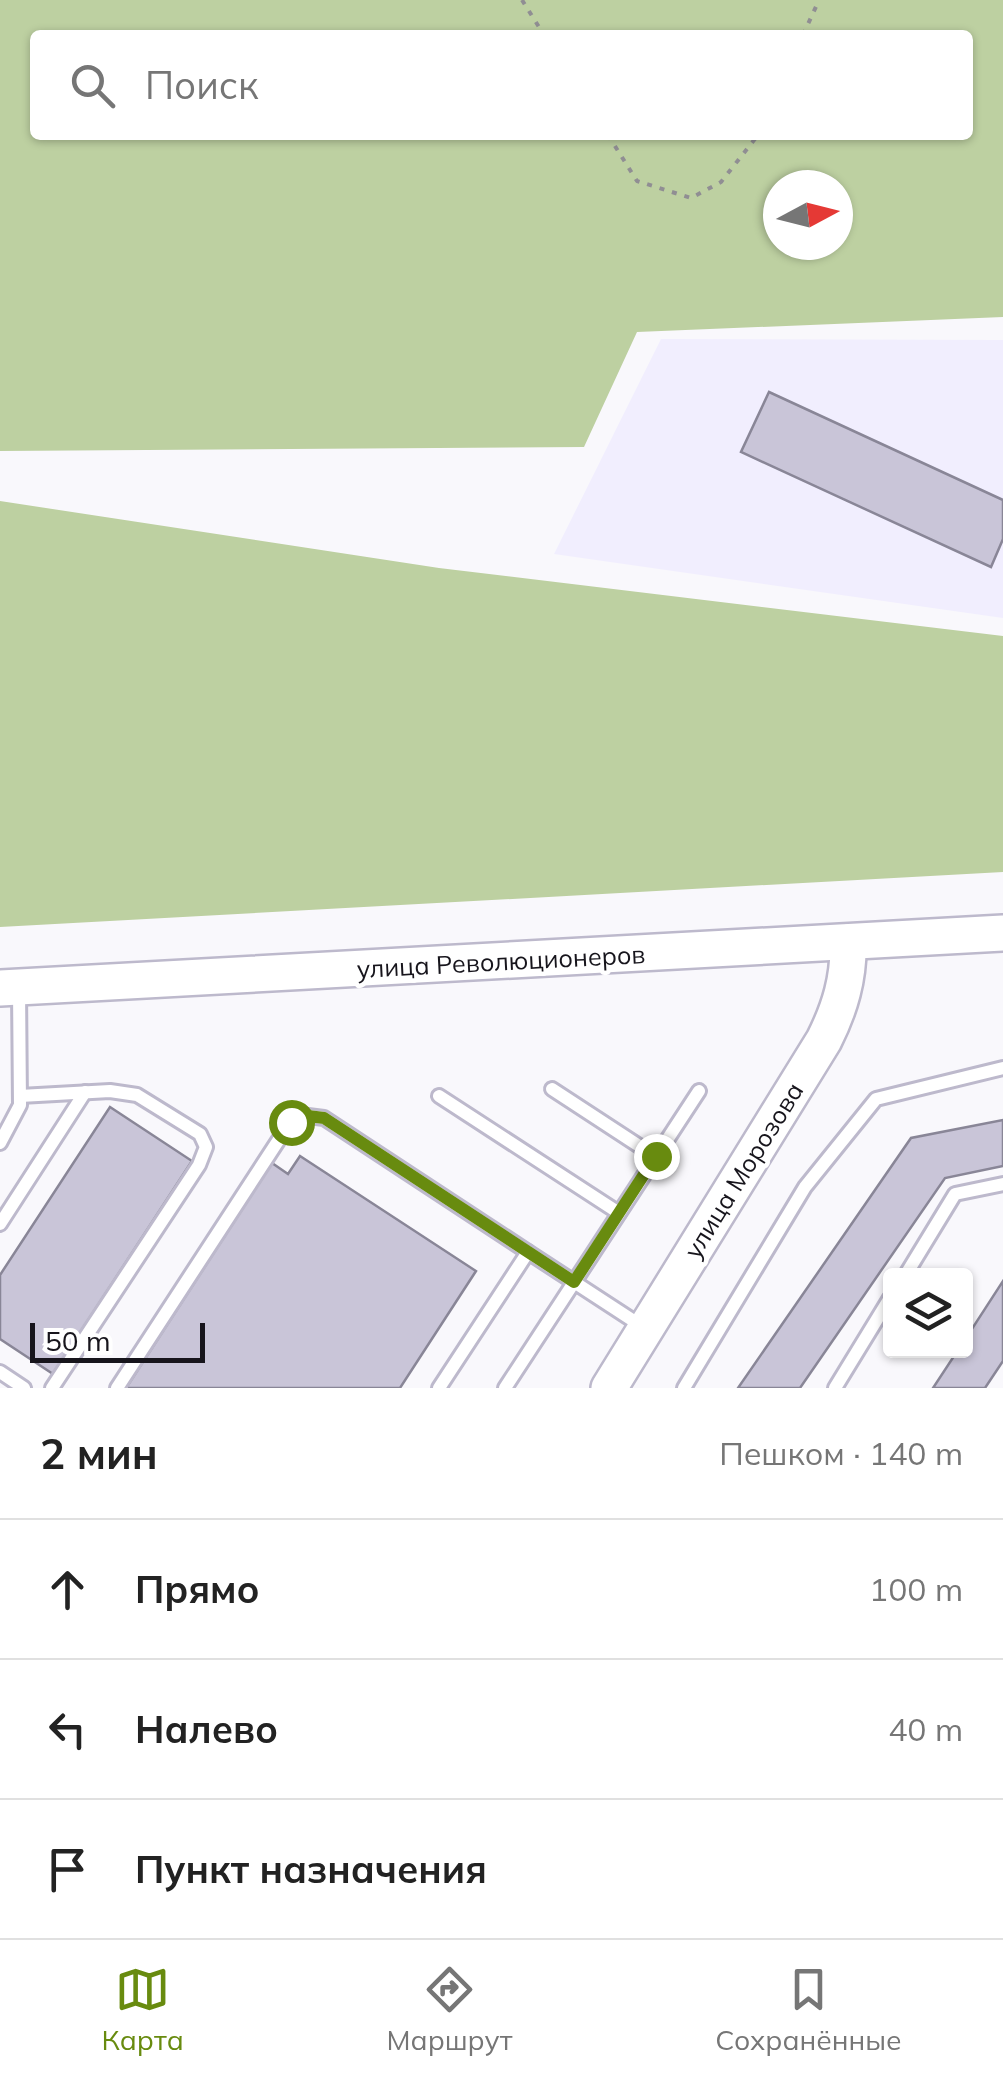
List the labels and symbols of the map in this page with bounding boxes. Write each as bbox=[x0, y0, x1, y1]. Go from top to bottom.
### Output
north arrow bbox=[763, 170, 853, 260]
street label: улица Революционеров bbox=[356, 938, 646, 984]
street label: улица Морозова bbox=[676, 1076, 810, 1264]
route start bbox=[269, 1100, 315, 1146]
route end bbox=[634, 1134, 680, 1180]
scale bar bbox=[30, 1318, 205, 1362]

